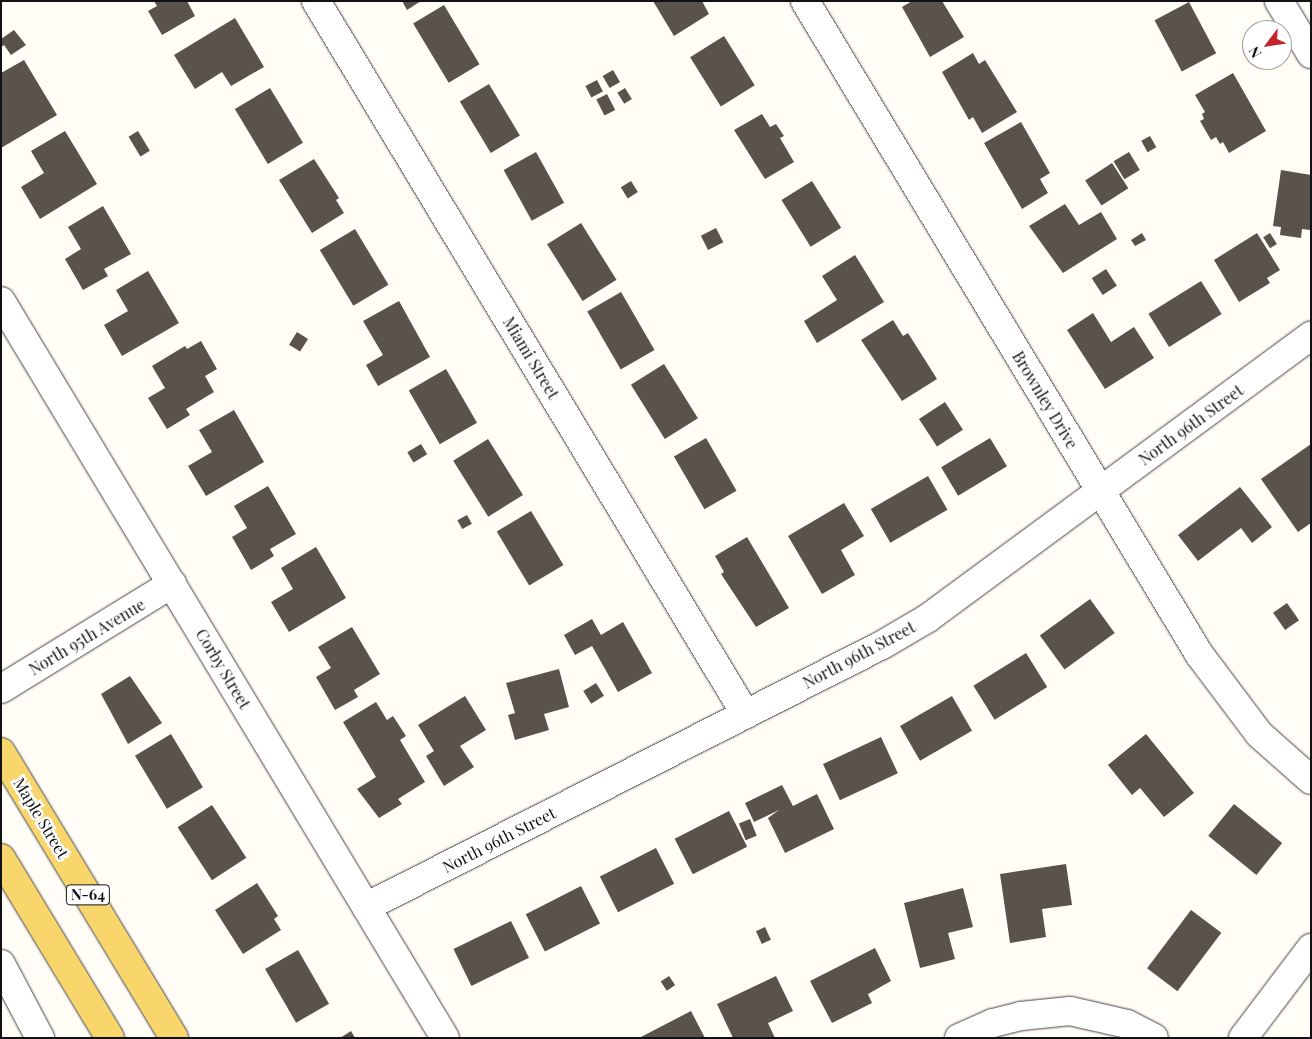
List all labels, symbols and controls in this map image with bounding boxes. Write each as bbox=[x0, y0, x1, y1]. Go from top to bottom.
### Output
north arrow bbox=[1242, 20, 1292, 70]
text: N bbox=[1244, 43, 1265, 62]
street label: Miami Street bbox=[499, 313, 563, 403]
street label: Brownley Drive bbox=[1008, 348, 1082, 452]
street label: North 96th Street bbox=[1135, 381, 1247, 469]
street label: North 95th Avenue bbox=[25, 595, 149, 679]
street label: North 96th Street bbox=[800, 617, 918, 693]
street label: Corby Street bbox=[191, 625, 255, 713]
street label: Maple Street bbox=[9, 774, 73, 862]
street label: North 96th Street bbox=[439, 803, 559, 877]
road number: N-64 bbox=[66, 882, 110, 908]

